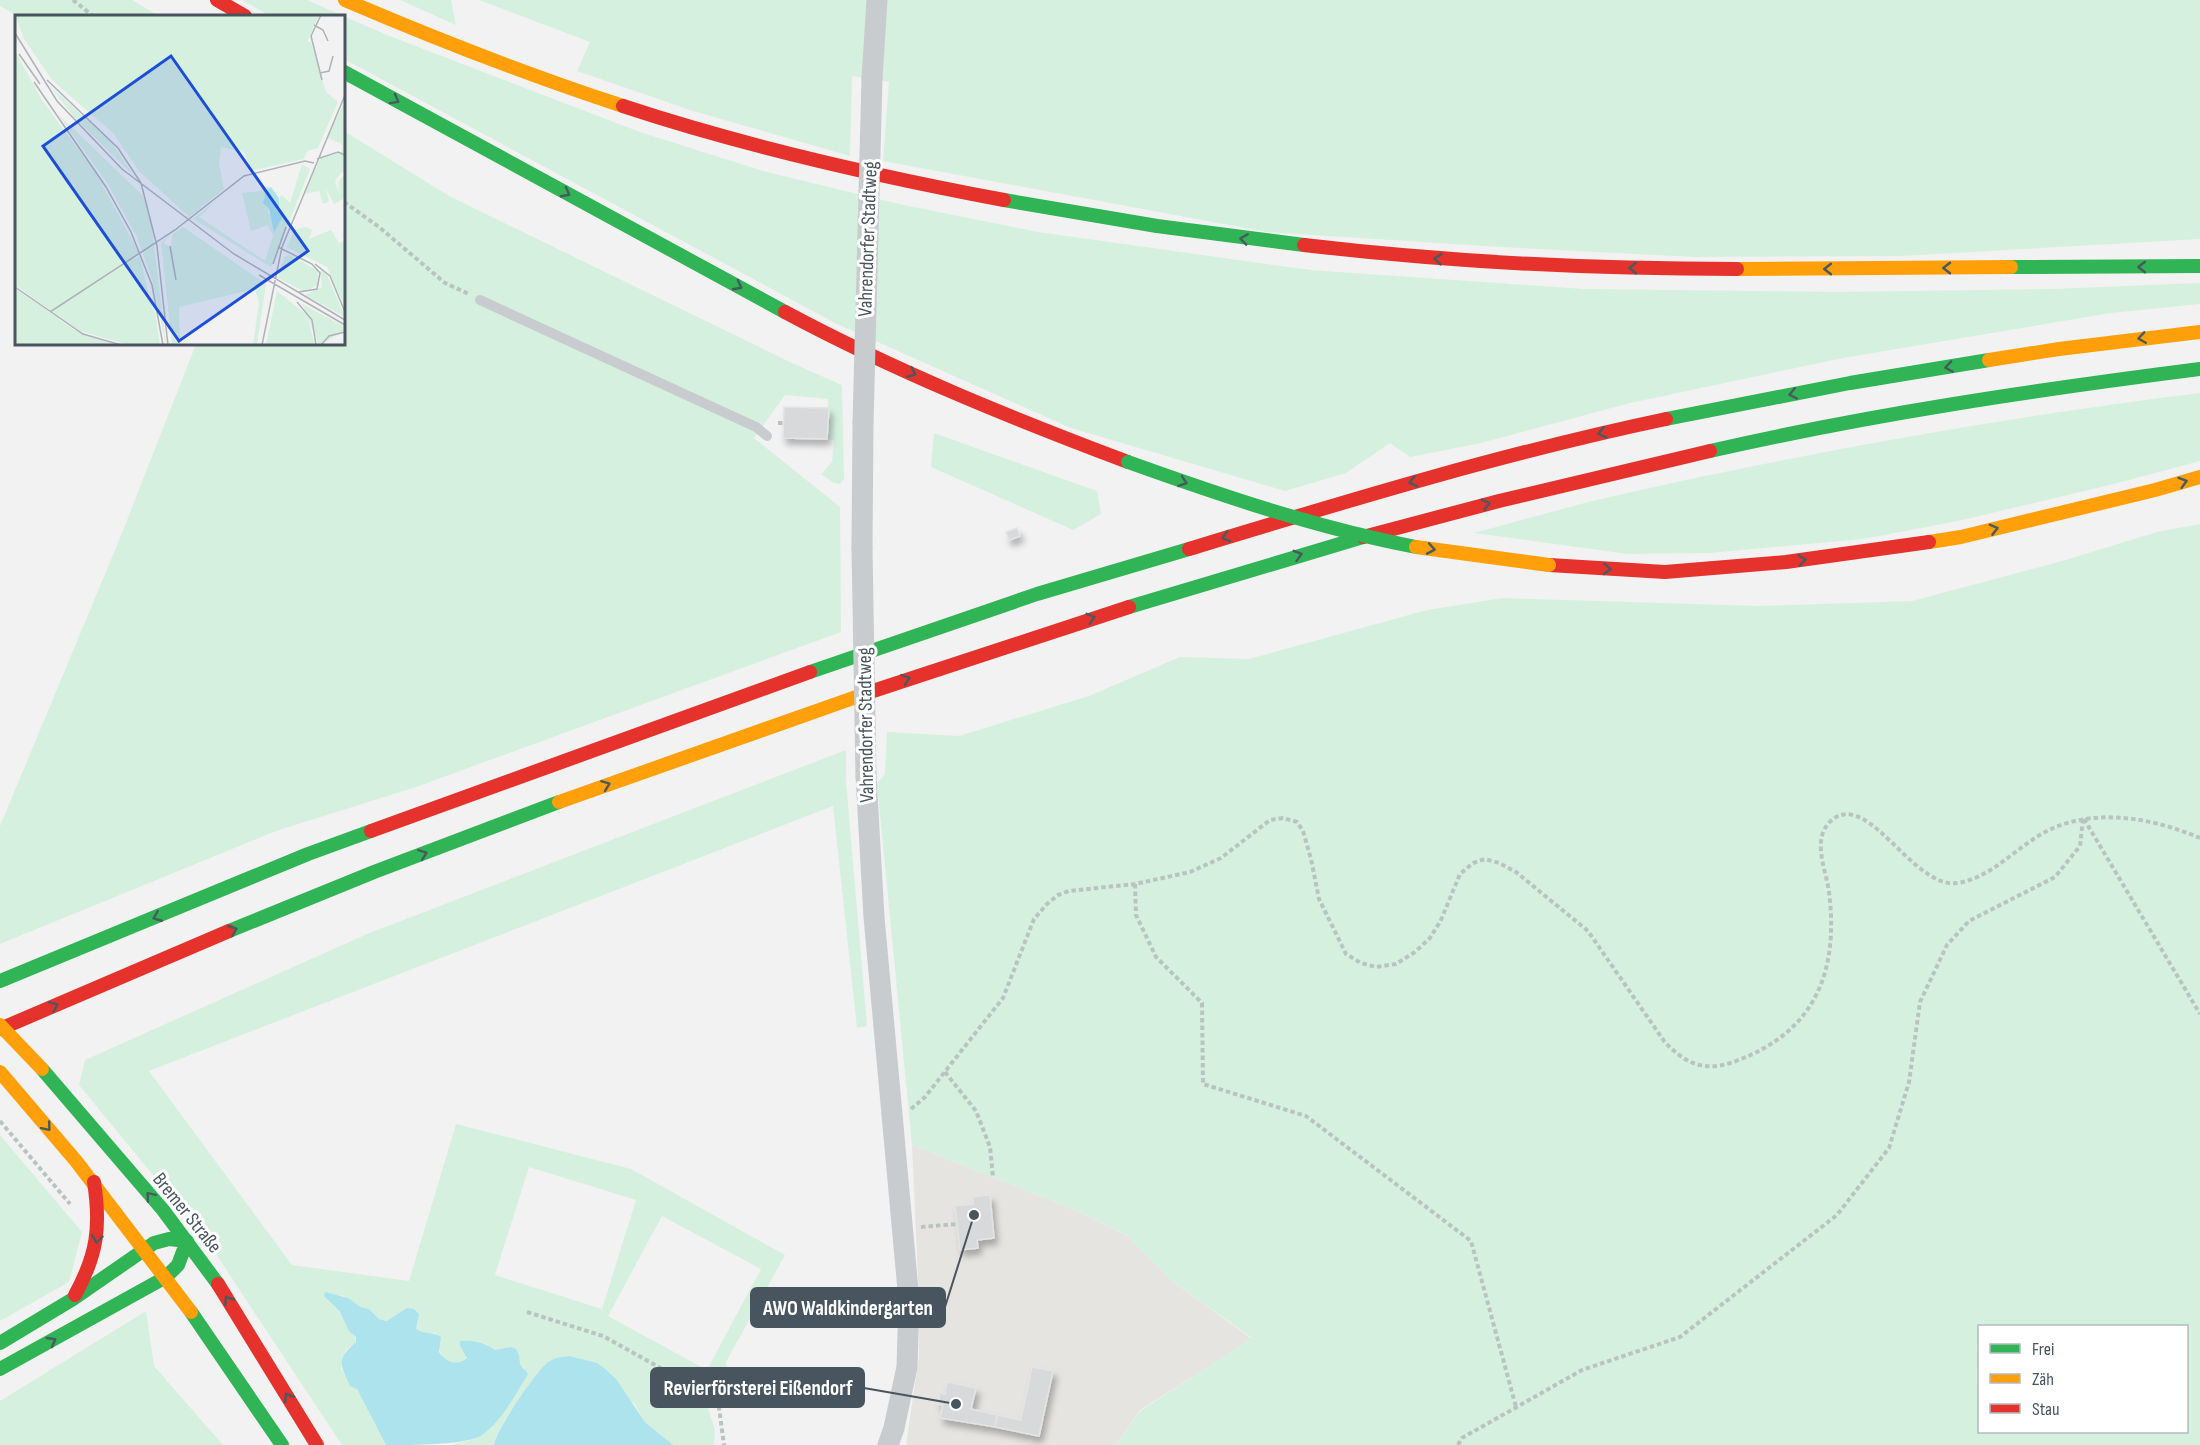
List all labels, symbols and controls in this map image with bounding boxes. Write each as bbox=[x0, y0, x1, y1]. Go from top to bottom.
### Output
inset map bbox=[15, 15, 345, 345]
one-way arrow bbox=[389, 93, 399, 104]
street label: Vahrendorfer Stadtweg bbox=[853, 161, 883, 317]
one-way arrow bbox=[560, 186, 570, 197]
one-way arrow bbox=[1240, 233, 1249, 245]
one-way arrow bbox=[1434, 253, 1443, 266]
one-way arrow bbox=[2137, 260, 2146, 273]
one-way arrow bbox=[1629, 262, 1638, 274]
one-way arrow bbox=[1942, 262, 1951, 274]
one-way arrow bbox=[1824, 263, 1833, 275]
one-way arrow bbox=[731, 279, 742, 290]
one-way arrow bbox=[2137, 331, 2146, 343]
one-way arrow bbox=[1944, 360, 1954, 373]
one-way arrow bbox=[905, 366, 916, 378]
one-way arrow bbox=[1788, 387, 1798, 400]
one-way arrow bbox=[1597, 426, 1607, 439]
one-way arrow bbox=[1177, 474, 1188, 487]
one-way arrow bbox=[1408, 475, 1418, 488]
one-way arrow bbox=[2177, 477, 2188, 489]
one-way arrow bbox=[1481, 499, 1491, 512]
one-way arrow bbox=[1989, 523, 1999, 536]
one-way arrow bbox=[1221, 530, 1232, 543]
one-way arrow bbox=[1427, 543, 1436, 555]
one-way arrow bbox=[1292, 550, 1303, 562]
one-way arrow bbox=[1796, 554, 1806, 567]
one-way arrow bbox=[1603, 562, 1612, 575]
one-way arrow bbox=[1085, 613, 1096, 625]
street label: Vahrendorfer Stadtweg bbox=[853, 647, 879, 803]
one-way arrow bbox=[900, 674, 911, 687]
one-way arrow bbox=[600, 779, 610, 792]
one-way arrow bbox=[417, 848, 428, 861]
one-way arrow bbox=[152, 910, 163, 922]
one-way arrow bbox=[227, 925, 238, 937]
one-way arrow bbox=[47, 1001, 58, 1013]
one-way arrow bbox=[40, 1120, 51, 1131]
street label: Bremer Straße bbox=[147, 1168, 227, 1258]
one-way arrow bbox=[146, 1192, 157, 1203]
one-way arrow bbox=[91, 1235, 104, 1244]
callout: AWO Waldkindergarten bbox=[751, 1288, 945, 1327]
one-way arrow bbox=[223, 1296, 235, 1306]
text: AWO Waldkindergarten bbox=[762, 1296, 933, 1321]
legend bbox=[1978, 1325, 2188, 1433]
one-way arrow bbox=[45, 1337, 56, 1349]
text: Frei bbox=[2032, 1339, 2054, 1360]
callout: Revierförsterei Eißendorf bbox=[651, 1368, 864, 1407]
text: Zäh bbox=[2032, 1369, 2054, 1390]
text: Revierförsterei Eißendorf bbox=[663, 1376, 853, 1401]
one-way arrow bbox=[284, 1393, 296, 1403]
text: Stau bbox=[2032, 1399, 2060, 1420]

